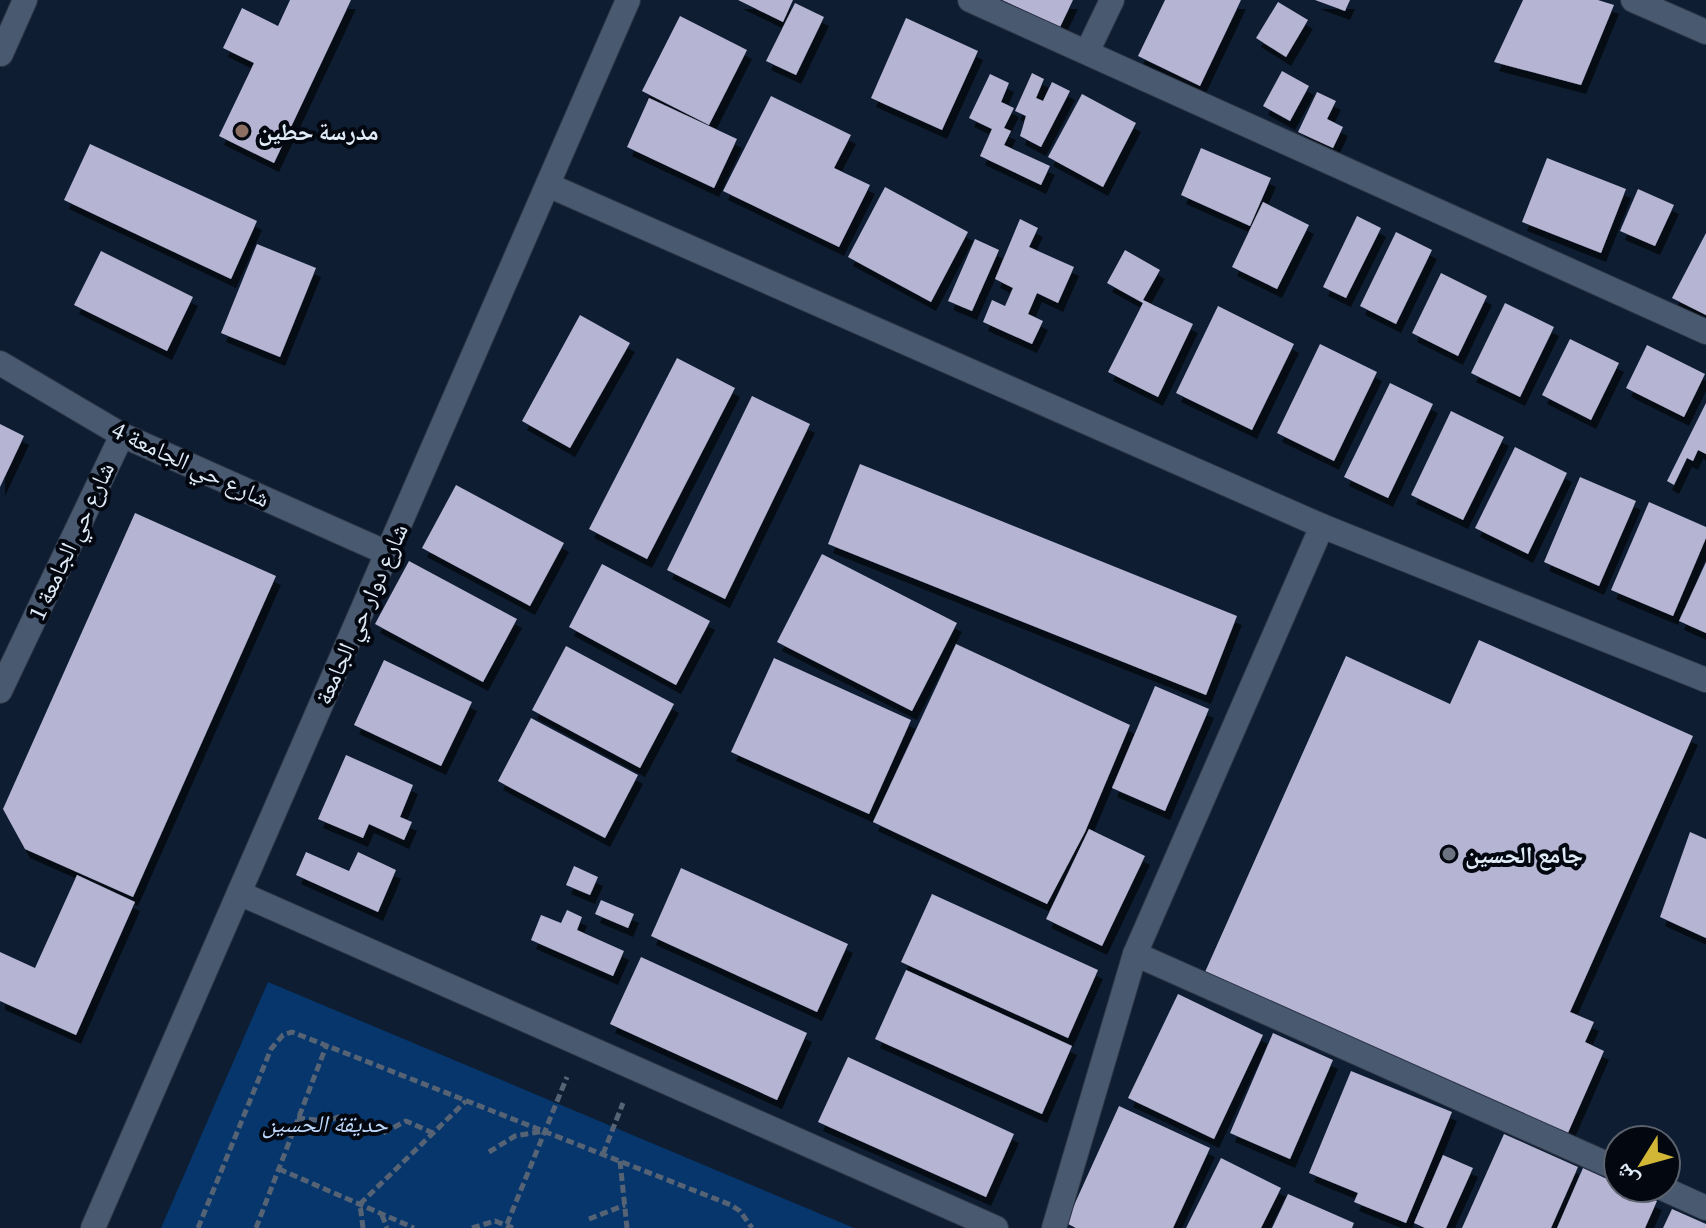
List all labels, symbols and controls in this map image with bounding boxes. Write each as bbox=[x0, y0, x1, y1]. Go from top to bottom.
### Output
place label: مدرسة حطين bbox=[258, 115, 379, 148]
marker: مدرسة حطين bbox=[233, 122, 251, 140]
street label: شارع حي الجامعة 4 bbox=[105, 413, 275, 518]
street label: شارع حي الجامعة 1 bbox=[20, 457, 125, 627]
street label: شارع دوار حي الجامعة bbox=[306, 518, 419, 711]
place label: جامع الحسين bbox=[1465, 838, 1583, 871]
marker: جامع الحسين bbox=[1440, 845, 1458, 863]
park label: حديقة الحسين bbox=[262, 1107, 389, 1140]
north arrow bbox=[1602, 1124, 1682, 1204]
text: ش bbox=[1607, 1158, 1645, 1194]

